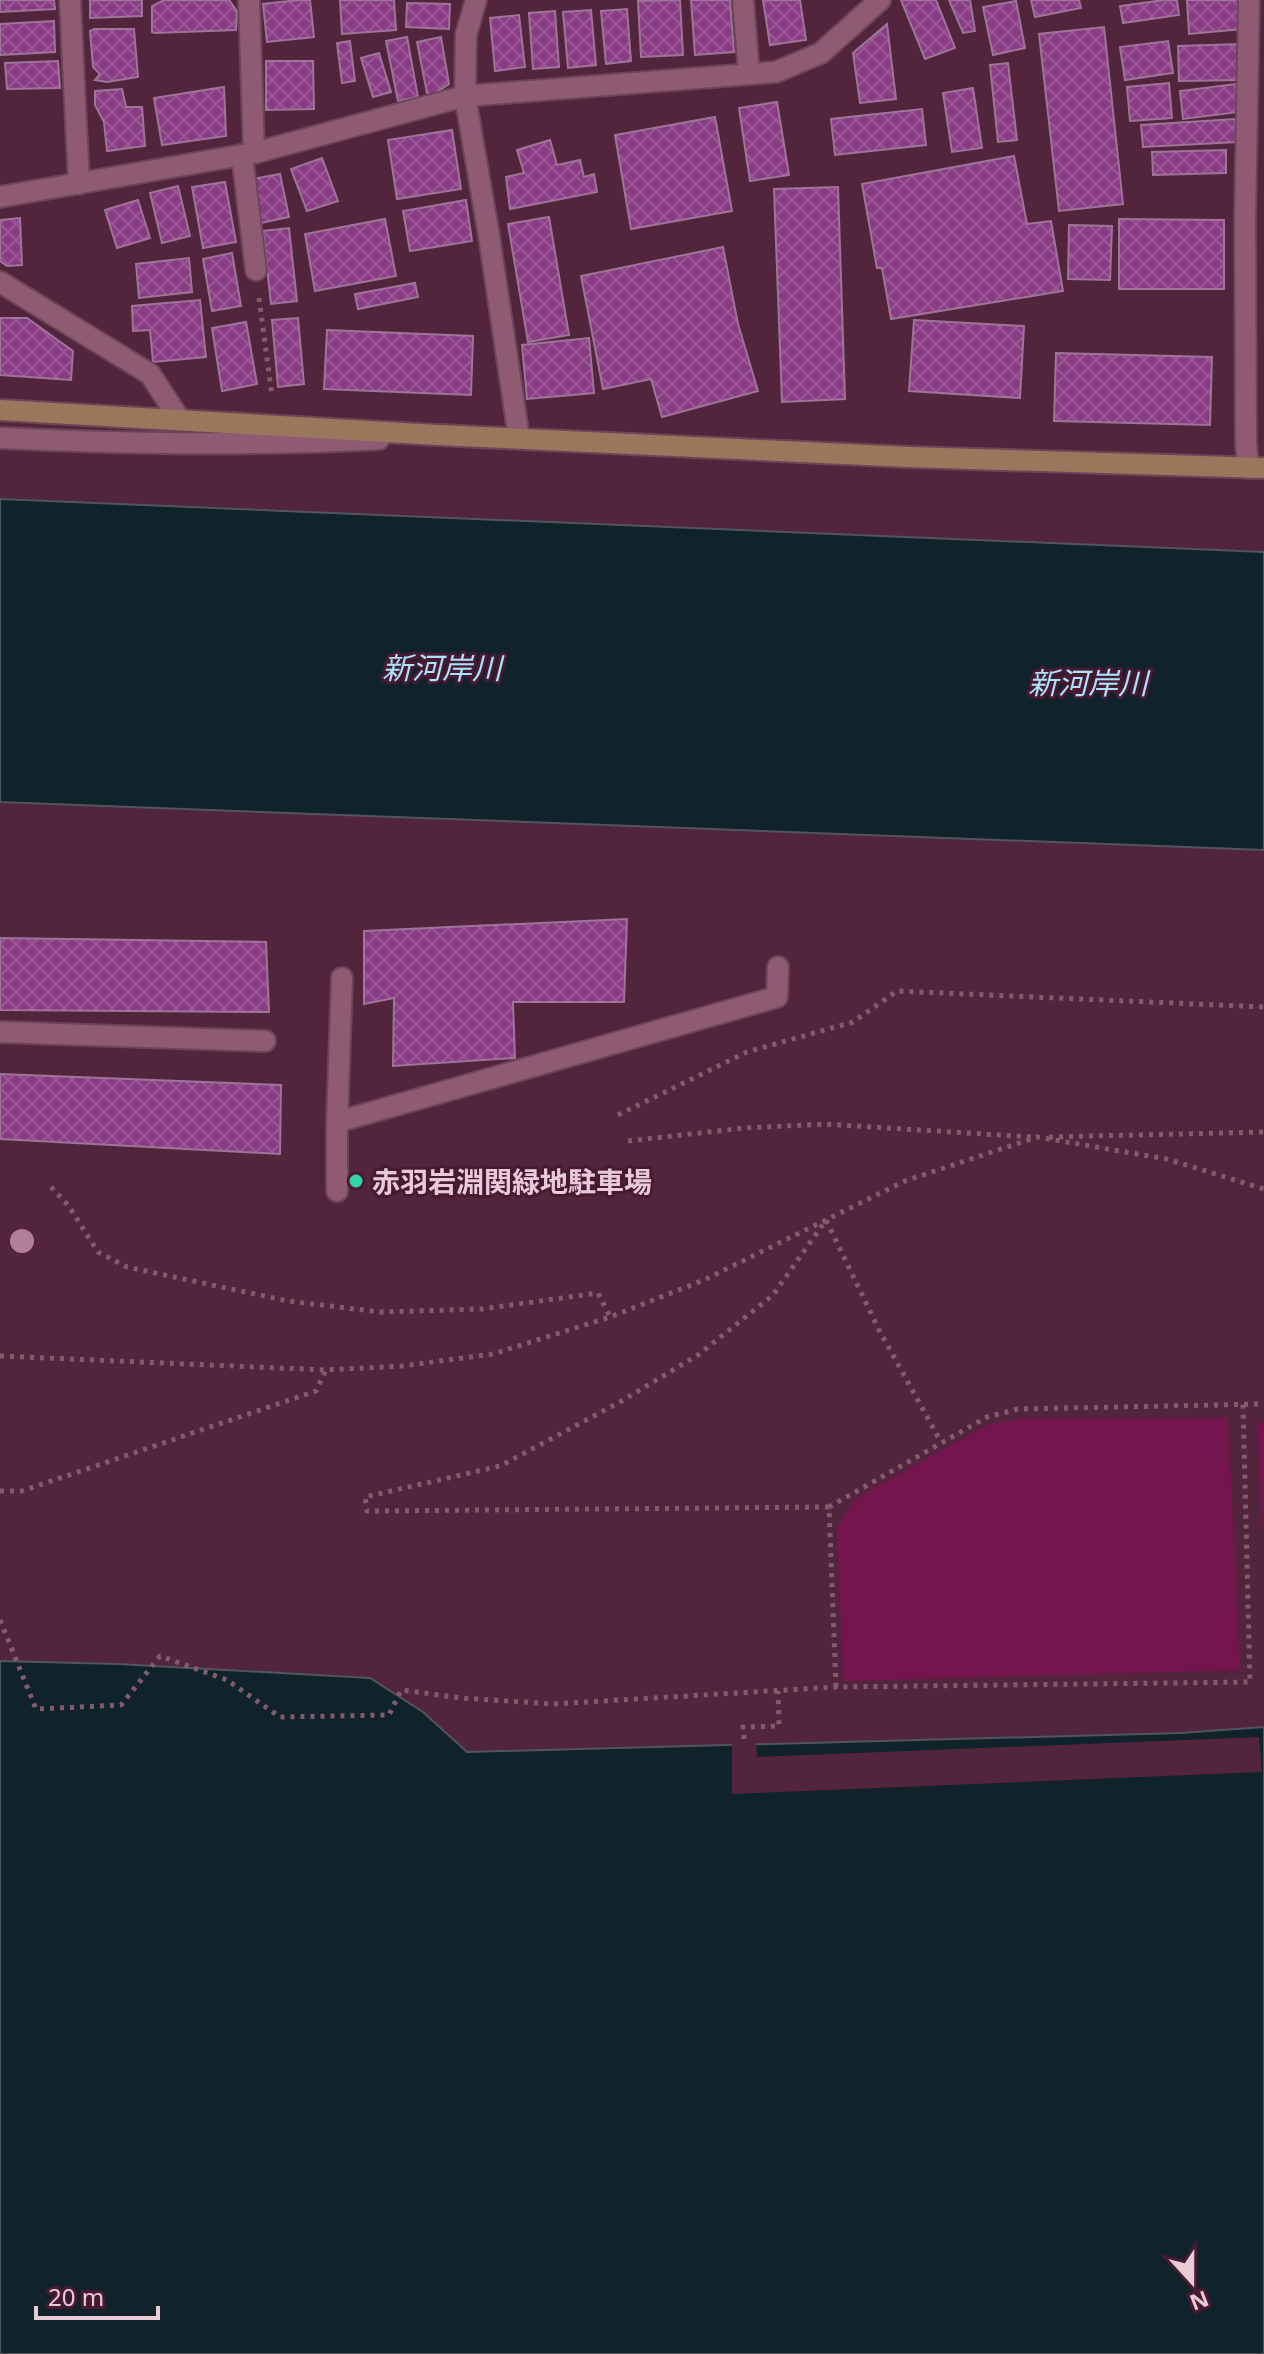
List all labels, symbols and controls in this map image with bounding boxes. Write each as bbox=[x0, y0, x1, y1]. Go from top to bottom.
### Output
water label: 新河岸川 bbox=[382, 647, 505, 688]
water label: 新河岸川 bbox=[1028, 662, 1151, 703]
place label: 赤羽岩淵関緑地駐車場 bbox=[372, 1162, 652, 1200]
marker: 赤羽岩淵関緑地駐車場 bbox=[347, 1172, 365, 1190]
north arrow bbox=[1152, 2242, 1232, 2322]
scale bar bbox=[36, 2270, 158, 2320]
text: 20 m bbox=[48, 2280, 104, 2313]
text: N bbox=[1186, 2284, 1213, 2319]

